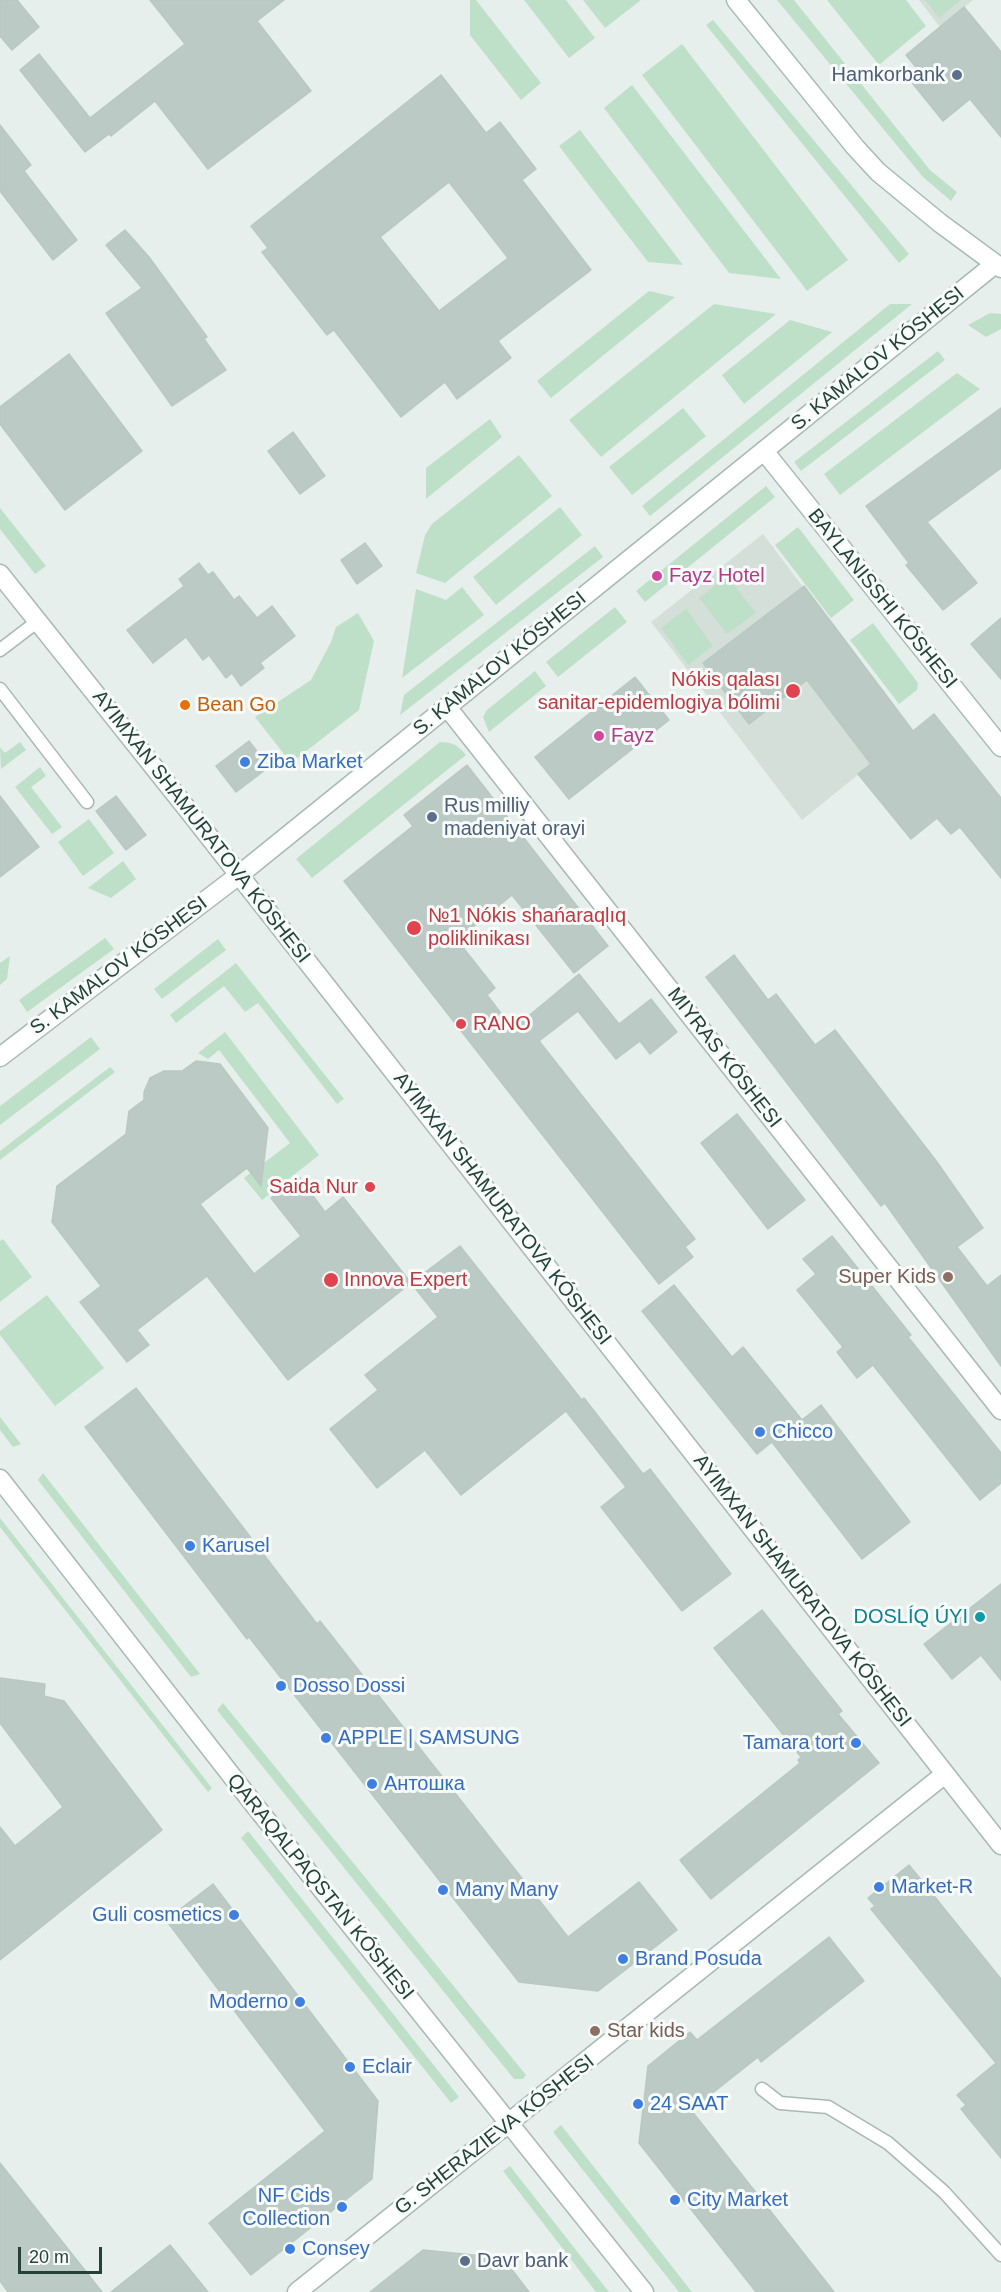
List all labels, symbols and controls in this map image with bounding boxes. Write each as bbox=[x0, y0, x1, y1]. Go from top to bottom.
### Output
place label: Hamkorbank bbox=[832, 63, 945, 87]
marker: Hamkorbank bbox=[950, 68, 964, 82]
street label: S. KAMALOV KÓSHESI bbox=[787, 282, 969, 436]
street label: BAYLANISSHI KÓSHESI bbox=[802, 504, 962, 694]
place label: Fayz Hotel bbox=[669, 564, 765, 588]
marker: Fayz Hotel bbox=[650, 569, 664, 583]
street label: S. KAMALOV KÓSHESI bbox=[409, 587, 591, 741]
place label: Nókis qalası sanitar-epidemlogiya bólimi bbox=[538, 668, 780, 715]
marker: Nókis qalası sanitar-epidemlogiya bólimi bbox=[784, 682, 802, 700]
street label: AYIMXAN SHAMURATOVA KÓSHESI bbox=[87, 686, 315, 968]
place label: Bean Go bbox=[197, 693, 276, 717]
marker: Bean Go bbox=[178, 698, 192, 712]
place label: Fayz bbox=[611, 724, 654, 748]
marker: Fayz bbox=[592, 729, 606, 743]
place label: Ziba Market bbox=[257, 750, 363, 774]
marker: Ziba Market bbox=[238, 755, 252, 769]
place label: Rus milliy madeniyat orayi bbox=[444, 794, 585, 841]
marker: Rus milliy madeniyat orayi bbox=[425, 810, 439, 824]
street label: S. KAMALOV KÓSHESI bbox=[26, 892, 212, 1040]
place label: №1 Nókis shańaraqlıq poliklinikası bbox=[428, 904, 626, 951]
marker: №1 Nókis shańaraqlıq poliklinikası bbox=[405, 919, 423, 937]
street label: MIYRAS KÓSHESI bbox=[662, 983, 786, 1133]
place label: RANO bbox=[473, 1012, 531, 1036]
marker: RANO bbox=[454, 1017, 468, 1031]
street label: AYIMXAN SHAMURATOVA KÓSHESI bbox=[388, 1068, 616, 1350]
place label: Saida Nur bbox=[269, 1175, 358, 1199]
marker: Saida Nur bbox=[363, 1180, 377, 1194]
place label: Super Kids bbox=[838, 1265, 936, 1289]
place label: Innova Expert bbox=[344, 1268, 467, 1292]
marker: Super Kids bbox=[941, 1270, 955, 1284]
marker: Innova Expert bbox=[322, 1271, 340, 1289]
place label: Chicco bbox=[772, 1420, 833, 1444]
marker: Chicco bbox=[753, 1425, 767, 1439]
street label: AYIMXAN SHAMURATOVA KÓSHESI bbox=[688, 1450, 916, 1732]
place label: Karusel bbox=[202, 1534, 270, 1558]
marker: Karusel bbox=[183, 1539, 197, 1553]
place label: DOSLÍQ ÚYI bbox=[854, 1605, 968, 1629]
marker: DOSLÍQ ÚYI bbox=[973, 1610, 987, 1624]
place label: Dosso Dossi bbox=[293, 1674, 405, 1698]
marker: Dosso Dossi bbox=[274, 1679, 288, 1693]
place label: APPLE | SAMSUNG bbox=[338, 1726, 520, 1750]
marker: APPLE | SAMSUNG bbox=[319, 1731, 333, 1745]
place label: Tamara tort bbox=[743, 1731, 844, 1755]
marker: Tamara tort bbox=[849, 1736, 863, 1750]
street label: QARAQALPAQSTAN KÓSHESI bbox=[221, 1769, 419, 2005]
place label: Антошка bbox=[384, 1772, 465, 1796]
marker: Антошка bbox=[365, 1777, 379, 1791]
place label: Market-R bbox=[891, 1875, 973, 1899]
place label: Many Many bbox=[455, 1878, 558, 1902]
marker: Market-R bbox=[872, 1880, 886, 1894]
marker: Many Many bbox=[436, 1883, 450, 1897]
place label: Guli cosmetics bbox=[92, 1903, 222, 1927]
marker: Guli cosmetics bbox=[227, 1908, 241, 1922]
place label: Brand Posuda bbox=[635, 1947, 762, 1971]
marker: Brand Posuda bbox=[616, 1952, 630, 1966]
place label: Moderno bbox=[209, 1990, 288, 2014]
marker: Moderno bbox=[293, 1995, 307, 2009]
place label: Star kids bbox=[607, 2019, 685, 2043]
marker: Star kids bbox=[588, 2024, 602, 2038]
street label: G. SHERAZIEVA KÓSHESI bbox=[391, 2050, 599, 2220]
place label: Eclair bbox=[362, 2055, 412, 2079]
marker: Eclair bbox=[343, 2060, 357, 2074]
place label: 24 SAAT bbox=[650, 2092, 729, 2116]
marker: 24 SAAT bbox=[631, 2097, 645, 2111]
place label: NF Cids Collection bbox=[242, 2184, 330, 2231]
place label: City Market bbox=[687, 2188, 788, 2212]
marker: City Market bbox=[668, 2193, 682, 2207]
marker: NF Cids Collection bbox=[335, 2200, 349, 2214]
scale bar bbox=[21, 2235, 105, 2273]
place label: Consey bbox=[302, 2237, 370, 2261]
marker: Consey bbox=[283, 2242, 297, 2256]
text: 20 m bbox=[29, 2247, 69, 2267]
place label: Davr bank bbox=[477, 2249, 568, 2273]
marker: Davr bank bbox=[458, 2254, 472, 2268]

